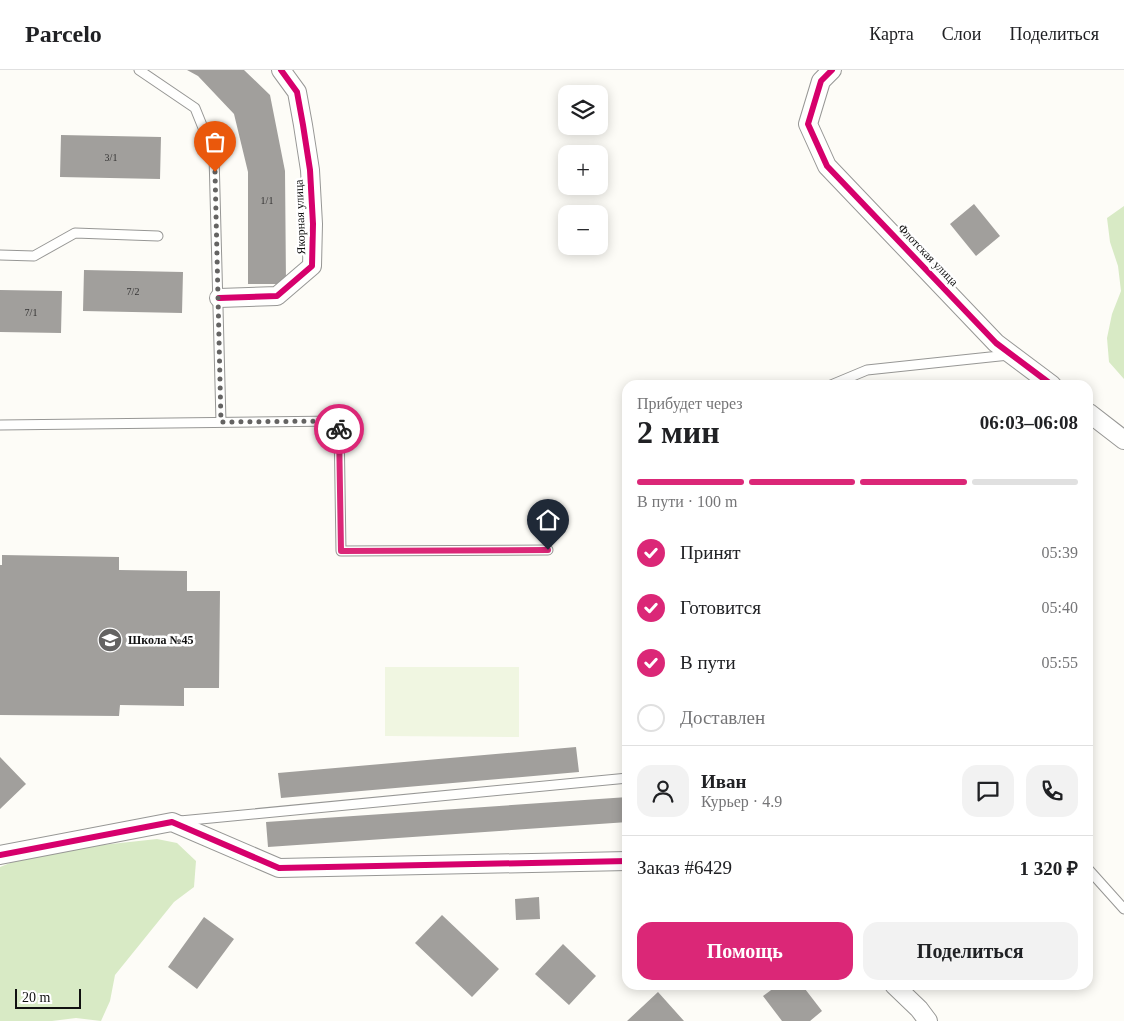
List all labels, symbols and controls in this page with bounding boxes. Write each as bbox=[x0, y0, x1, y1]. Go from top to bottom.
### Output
text: Parcelo bbox=[25, 21, 102, 47]
text: Карта bbox=[869, 24, 914, 44]
text: Слои bbox=[942, 24, 981, 44]
text: Поделиться bbox=[1009, 24, 1099, 44]
map controls bbox=[558, 85, 608, 255]
button: layers bbox=[558, 85, 608, 135]
pin bbox=[194, 121, 236, 172]
icon: bag bbox=[201, 128, 229, 156]
button: + bbox=[558, 145, 608, 195]
house number: 3/1 bbox=[105, 152, 117, 163]
street label: Якорная улица bbox=[292, 179, 308, 255]
house number: 1/1 bbox=[261, 195, 273, 206]
button: − bbox=[558, 205, 608, 255]
street label: Флотская улица bbox=[895, 221, 961, 289]
house number: 7/2 bbox=[127, 286, 139, 297]
house number: 7/1 bbox=[25, 307, 37, 318]
text: Прибудет через bbox=[637, 395, 743, 412]
courier bbox=[314, 404, 364, 454]
text: 06:03–06:08 bbox=[980, 412, 1078, 433]
text: 2 мин bbox=[637, 414, 720, 450]
icon: bike bbox=[325, 415, 353, 443]
text: В пути · 100 m bbox=[637, 493, 738, 510]
pin bbox=[527, 499, 569, 550]
icon: home bbox=[534, 506, 562, 534]
icon: check bbox=[637, 539, 665, 567]
text: Принят bbox=[680, 542, 741, 563]
text: 05:39 bbox=[1042, 544, 1078, 561]
icon: check bbox=[637, 594, 665, 622]
text: Готовится bbox=[680, 597, 761, 618]
text: 05:40 bbox=[1042, 599, 1078, 616]
school or university icon: Школа №45 bbox=[97, 627, 123, 653]
place label: Школа №45 bbox=[128, 633, 194, 647]
icon: check bbox=[637, 649, 665, 677]
text: В пути bbox=[680, 652, 736, 673]
text: 05:55 bbox=[1042, 654, 1078, 671]
text: Доставлен bbox=[680, 707, 765, 728]
button: person bbox=[637, 765, 689, 817]
button: chat bbox=[962, 765, 1014, 817]
button: phone bbox=[1026, 765, 1078, 817]
text: Иван bbox=[701, 771, 747, 792]
text: Курьер · 4.9 bbox=[701, 793, 782, 810]
text: Заказ #6429 bbox=[637, 857, 732, 878]
text: 1 320 ₽ bbox=[1019, 858, 1078, 879]
button: Помощь bbox=[637, 922, 853, 980]
button: Поделиться bbox=[863, 922, 1078, 980]
scale bar bbox=[15, 986, 81, 1009]
text: 20 m bbox=[22, 990, 50, 1005]

